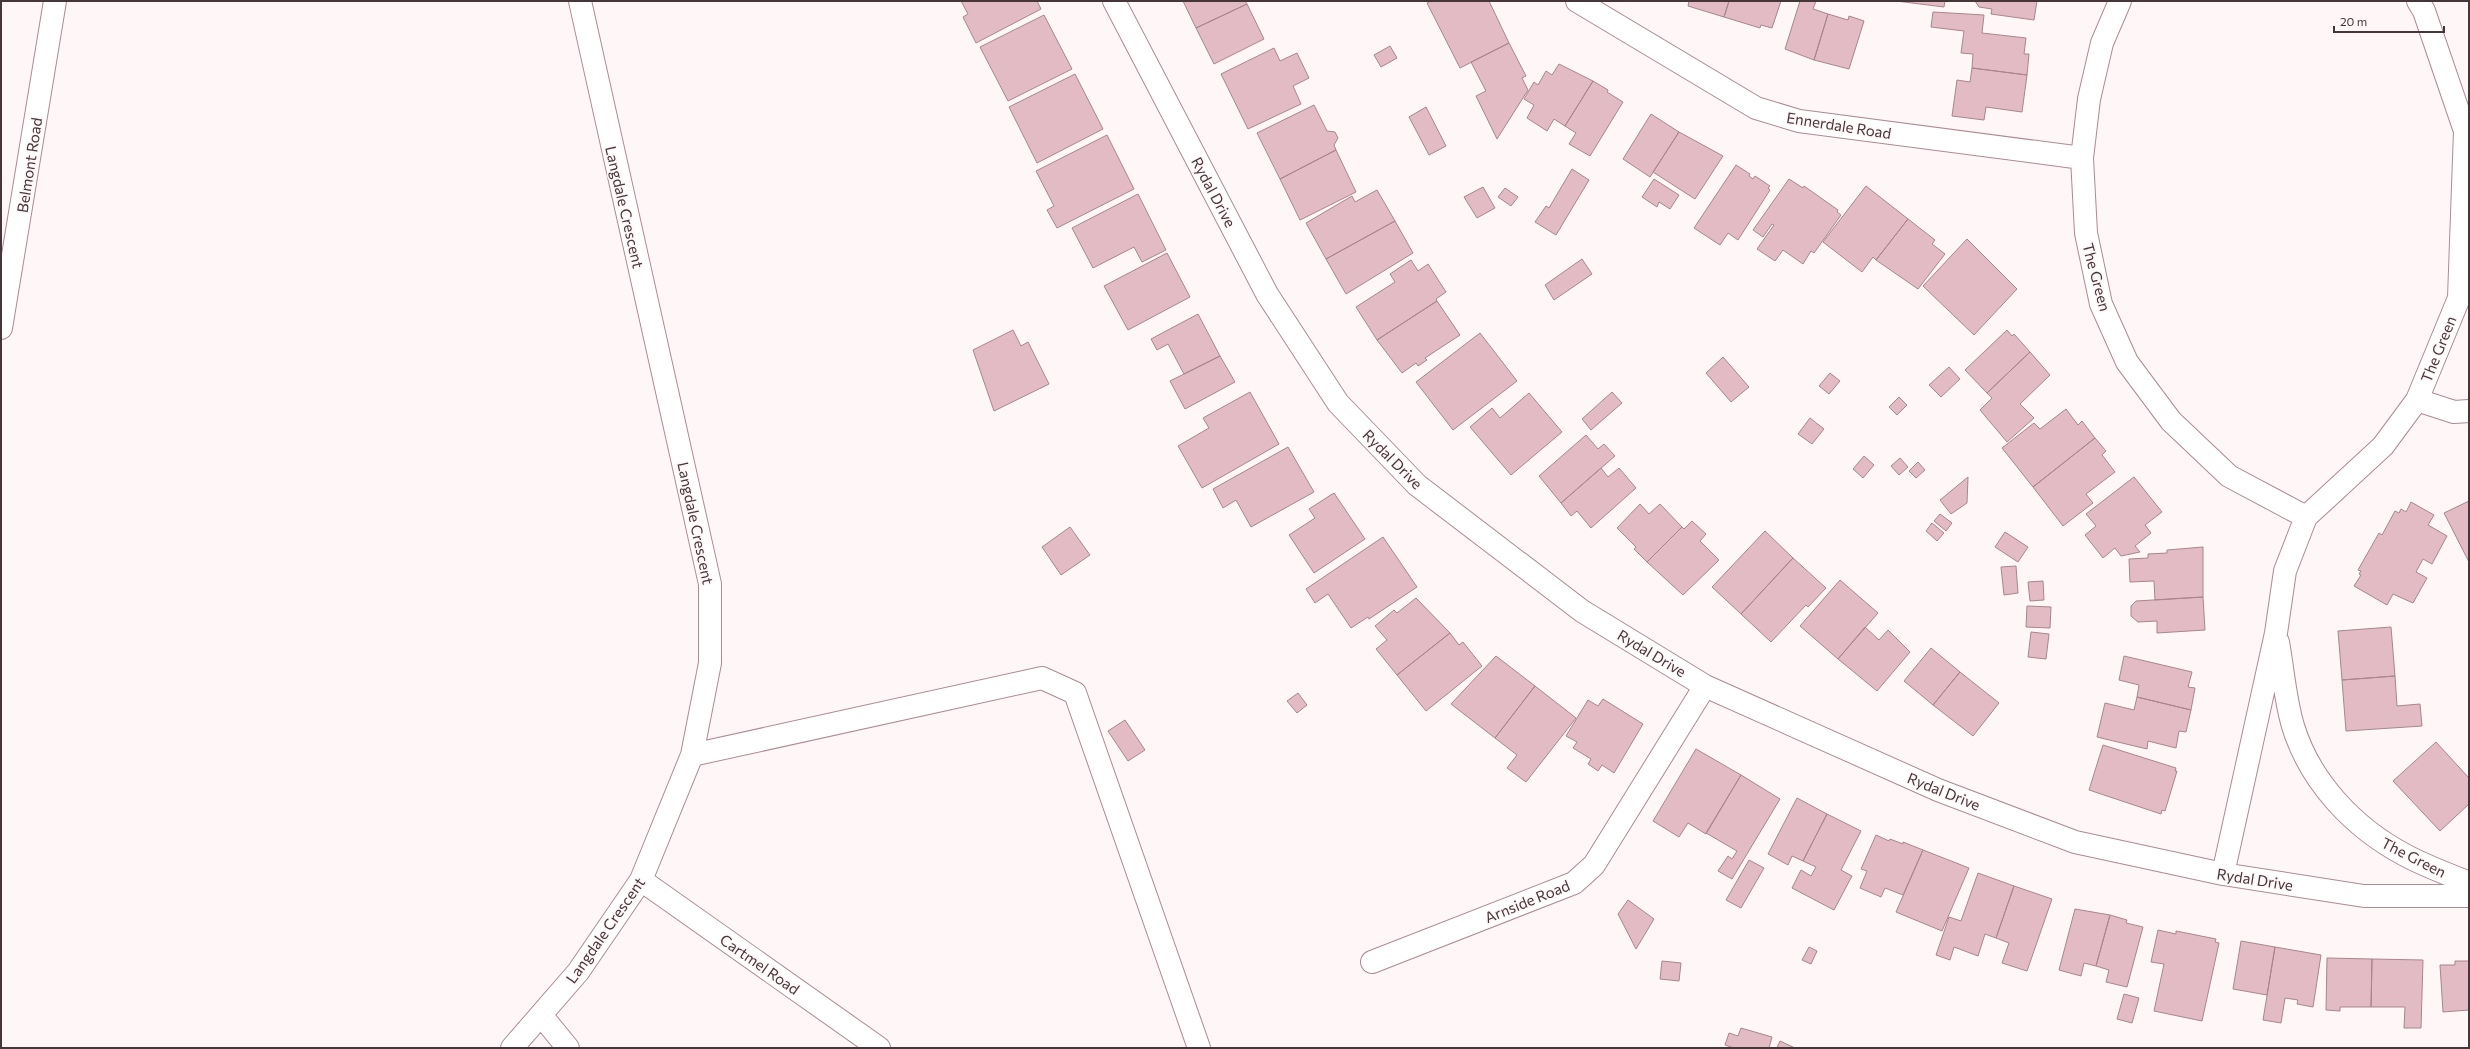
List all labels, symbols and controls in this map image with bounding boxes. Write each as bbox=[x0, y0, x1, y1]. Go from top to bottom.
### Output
scale bar bbox=[2334, 8, 2444, 34]
text: 20 m bbox=[2340, 14, 2367, 28]
street label: Ennerdale Road bbox=[1785, 108, 1893, 142]
street label: Belmont Road bbox=[13, 116, 45, 214]
street label: Langdale Crescent bbox=[602, 144, 648, 270]
street label: Rydal Drive bbox=[1188, 154, 1240, 230]
street label: The Green bbox=[2079, 241, 2115, 313]
street label: The Green bbox=[2417, 313, 2459, 385]
street label: Rydal Drive bbox=[1359, 425, 1427, 493]
street label: Langdale Crescent bbox=[674, 460, 718, 586]
street label: Rydal Drive bbox=[1614, 625, 1690, 681]
street label: Rydal Drive bbox=[1905, 768, 1983, 814]
street label: The Green bbox=[2379, 833, 2449, 881]
street label: Rydal Drive bbox=[2216, 864, 2294, 894]
street label: Langdale Crescent bbox=[562, 874, 648, 986]
street label: Arnside Road bbox=[1482, 876, 1572, 926]
street label: Cartmel Road bbox=[717, 930, 803, 998]

